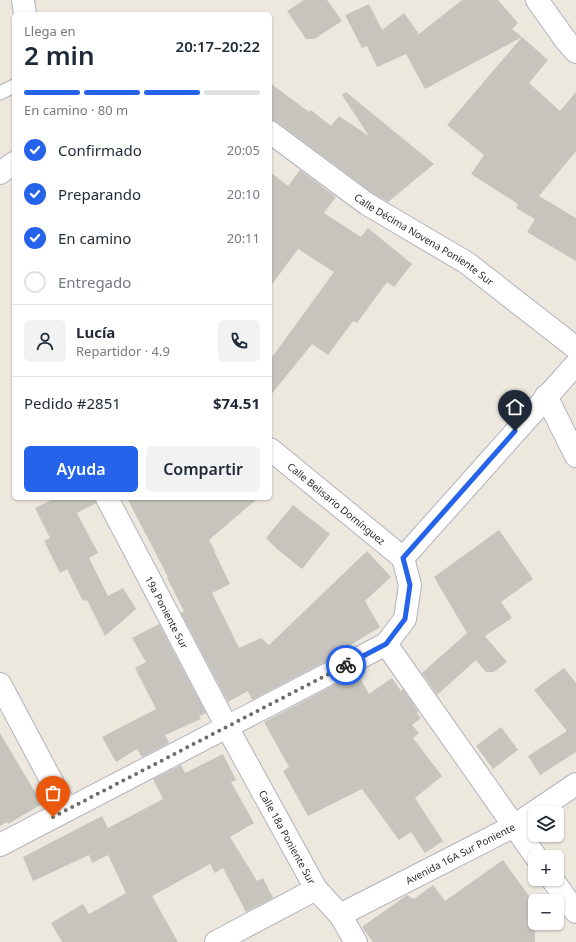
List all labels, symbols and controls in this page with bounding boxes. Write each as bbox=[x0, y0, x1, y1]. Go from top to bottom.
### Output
text: Llega en bbox=[24, 22, 76, 40]
text: 20:17–20:22 bbox=[176, 36, 260, 56]
text: 2 min bbox=[24, 37, 95, 73]
text: En camino · 80 m bbox=[24, 101, 128, 119]
icon: check bbox=[24, 139, 46, 161]
text: Confirmado bbox=[58, 140, 142, 160]
text: 20:05 bbox=[227, 141, 260, 159]
icon: check bbox=[24, 183, 46, 205]
text: Preparando bbox=[58, 184, 141, 204]
text: 20:10 bbox=[227, 185, 260, 203]
street label: Calle Décima Novena Poniente Sur bbox=[352, 190, 497, 288]
icon: check bbox=[24, 227, 46, 249]
text: En camino bbox=[58, 228, 131, 248]
text: 20:11 bbox=[227, 229, 260, 247]
text: Entregado bbox=[58, 272, 131, 292]
button: person bbox=[24, 320, 66, 362]
button: phone bbox=[218, 320, 260, 362]
text: Lucía bbox=[76, 322, 115, 342]
text: Repartidor · 4.9 bbox=[76, 342, 170, 360]
pin bbox=[498, 390, 532, 431]
text: Pedido #2851 bbox=[24, 393, 121, 413]
text: $74.51 bbox=[213, 393, 260, 413]
icon: home bbox=[504, 396, 526, 418]
button: Ayuda bbox=[24, 446, 138, 492]
button: Compartir bbox=[146, 446, 260, 492]
street label: Calle Belisario Domínguez bbox=[285, 459, 389, 548]
street label: 19a Poniente Sur bbox=[142, 574, 192, 651]
courier bbox=[326, 645, 366, 685]
icon: bike bbox=[335, 654, 357, 676]
pin bbox=[36, 776, 70, 817]
icon: bag bbox=[42, 782, 64, 804]
street label: Calle 18a Poniente Sur bbox=[256, 787, 319, 887]
map controls bbox=[528, 806, 564, 930]
button: layers bbox=[528, 806, 564, 842]
street label: Avenida 16A Sur Poniente bbox=[403, 820, 518, 887]
button: + bbox=[528, 850, 564, 886]
button: − bbox=[528, 894, 564, 930]

